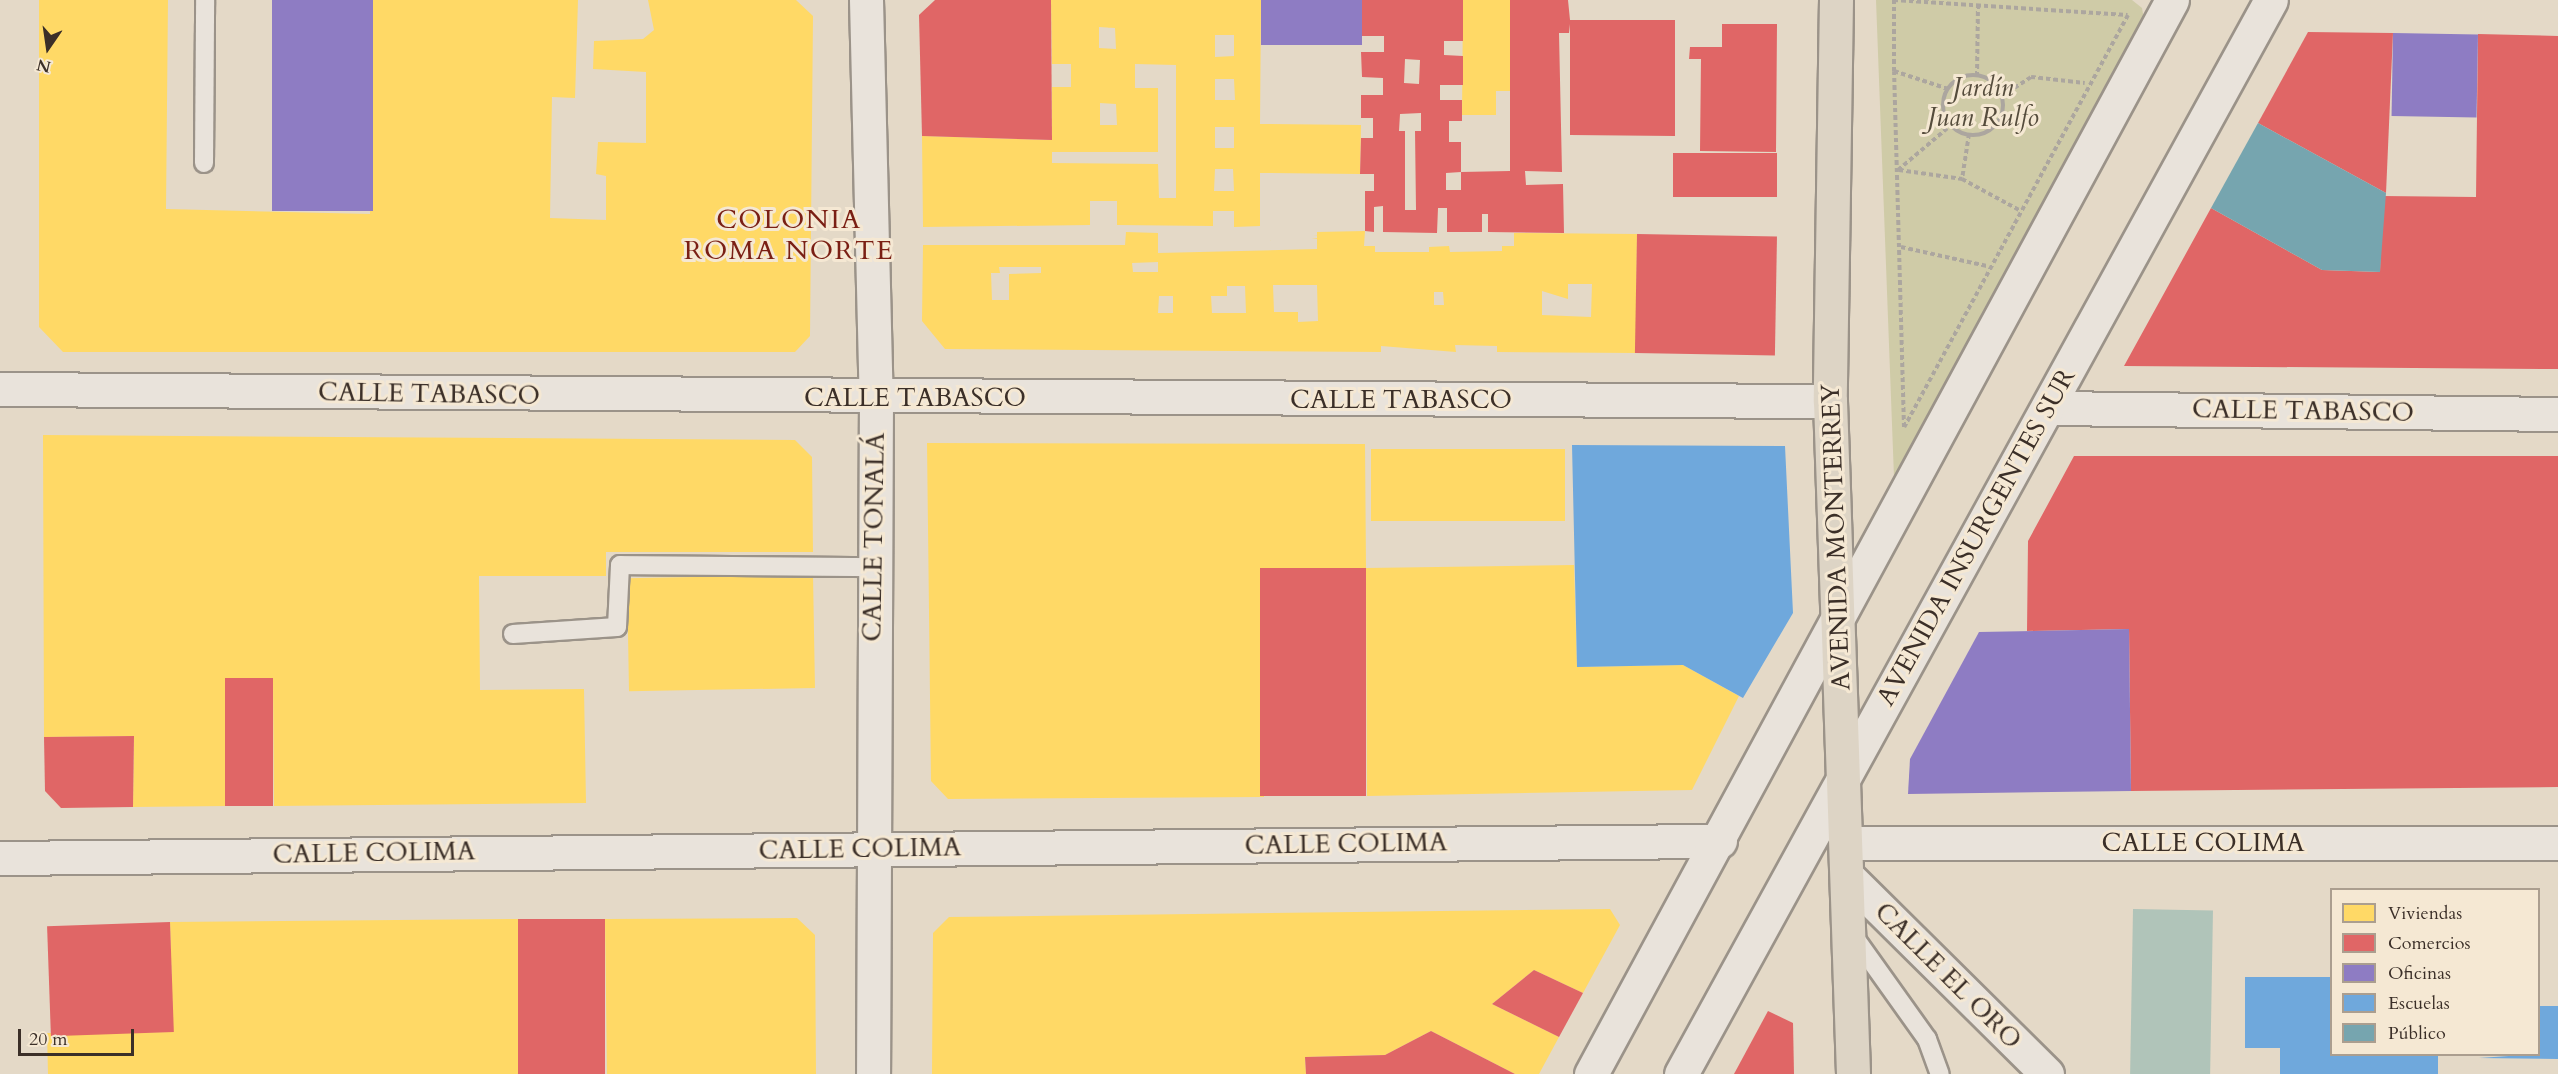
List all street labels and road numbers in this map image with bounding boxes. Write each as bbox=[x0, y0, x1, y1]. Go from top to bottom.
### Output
street label: AVENIDA INSURGENTES SUR bbox=[1870, 363, 2082, 711]
street label: CALLE TABASCO bbox=[318, 376, 540, 412]
street label: CALLE TABASCO bbox=[804, 382, 1026, 414]
street label: AVENIDA MONTERREY bbox=[1815, 383, 1857, 691]
street label: CALLE TABASCO bbox=[1290, 384, 1512, 416]
street label: CALLE TABASCO bbox=[2192, 393, 2414, 429]
street label: CALLE TONALÁ bbox=[857, 432, 891, 642]
street label: CALLE COLIMA bbox=[1244, 827, 1448, 861]
street label: CALLE COLIMA bbox=[2102, 827, 2304, 859]
street label: CALLE COLIMA bbox=[758, 832, 962, 866]
street label: CALLE COLIMA bbox=[272, 836, 476, 870]
street label: CALLE EL ORO bbox=[1868, 896, 2028, 1056]

